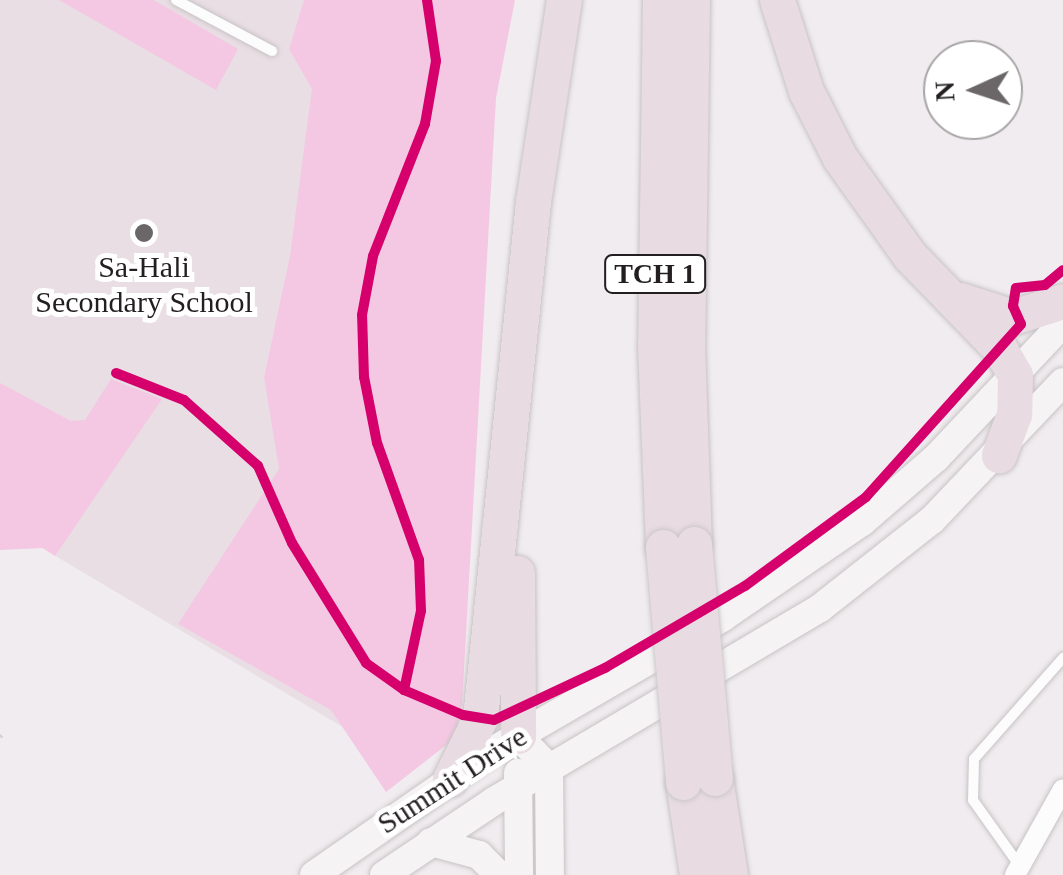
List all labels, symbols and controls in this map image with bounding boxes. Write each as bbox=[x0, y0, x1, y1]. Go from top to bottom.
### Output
north arrow bbox=[923, 40, 1023, 140]
text: N bbox=[929, 81, 961, 102]
marker: Sa-Hali Secondary School bbox=[133, 222, 155, 244]
place label: Sa-Hali Secondary School bbox=[35, 249, 253, 320]
road number: TCH 1 bbox=[602, 251, 708, 297]
street label: Summit Drive bbox=[371, 718, 533, 842]

